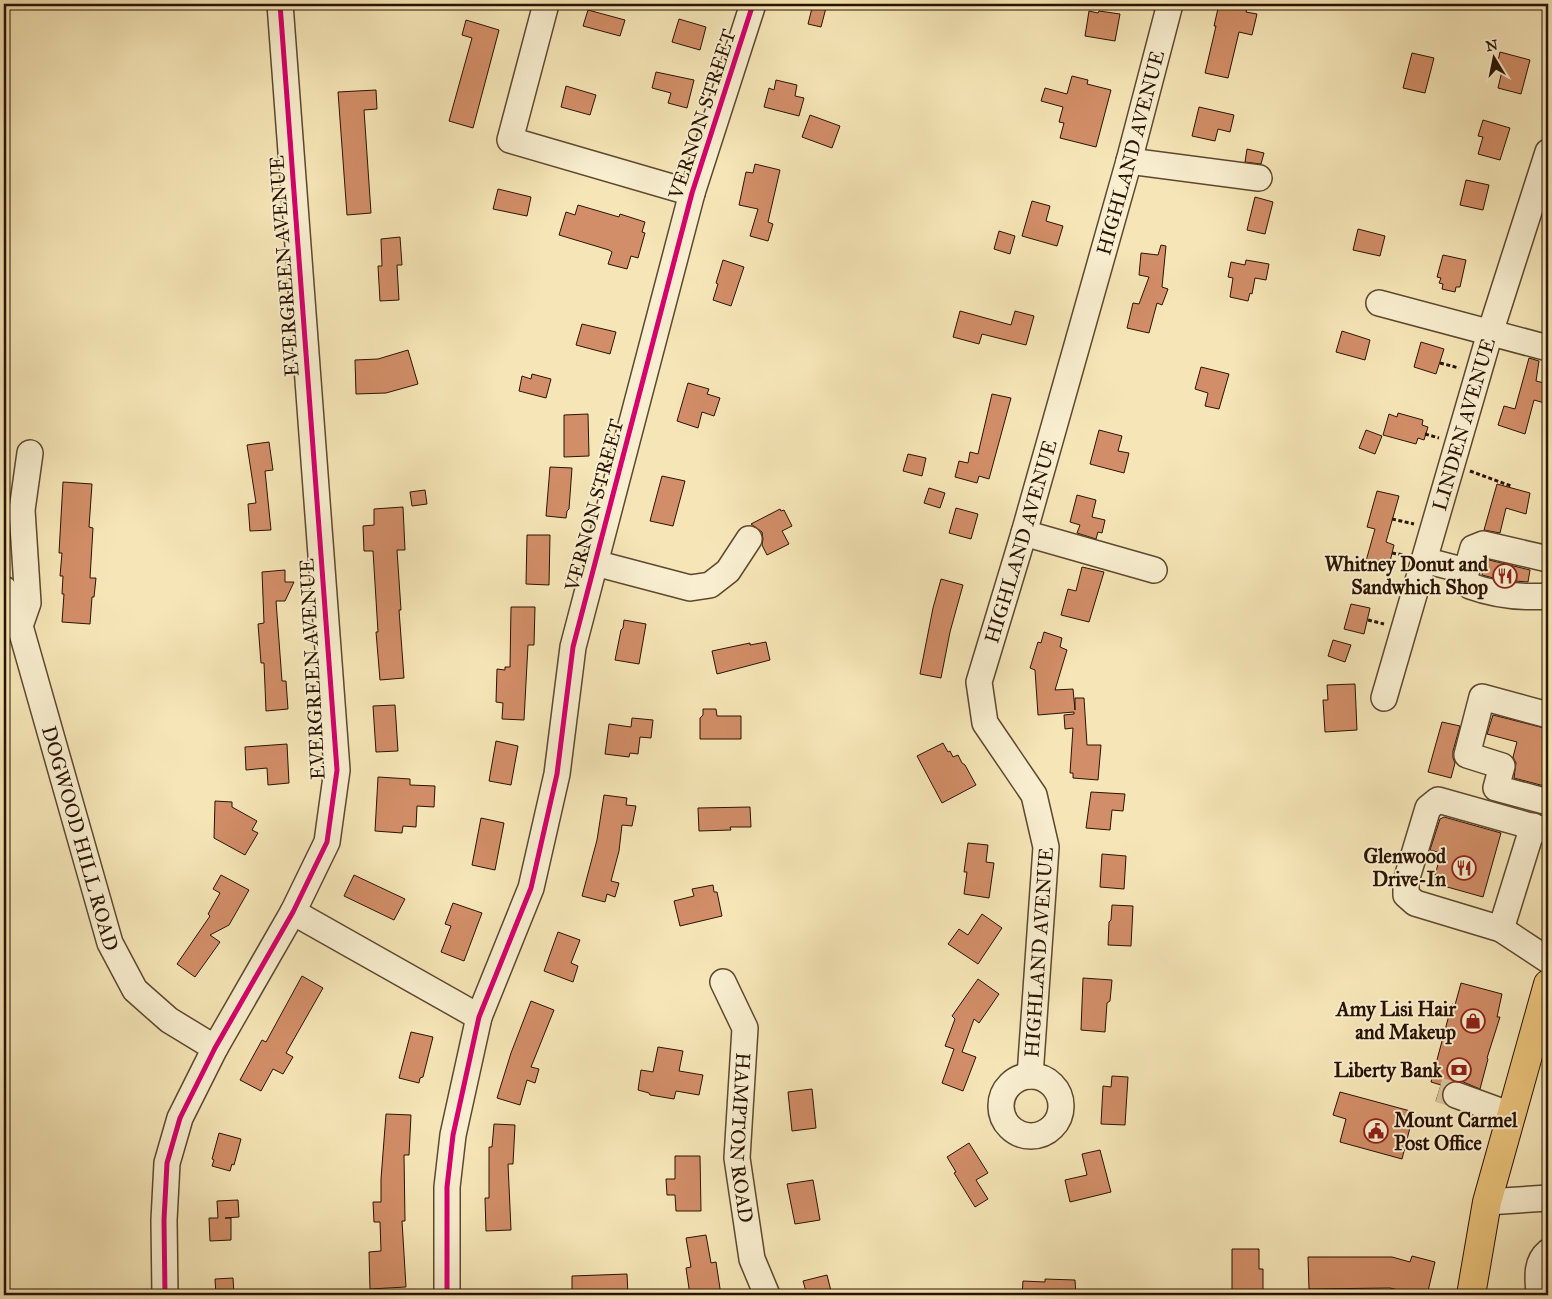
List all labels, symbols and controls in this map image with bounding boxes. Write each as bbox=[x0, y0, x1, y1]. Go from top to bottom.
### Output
street label: VERNON STREET bbox=[663, 26, 741, 203]
north arrow bbox=[1470, 32, 1520, 82]
text: N bbox=[1485, 36, 1499, 55]
street label: HIGHLAND AVENUE bbox=[1091, 48, 1169, 258]
street label: EVERGREEN AVENUE bbox=[264, 155, 304, 377]
street label: LINDEN AVENUE bbox=[1427, 335, 1500, 513]
street label: VERNON STREET bbox=[559, 416, 629, 595]
street label: HIGHLAND AVENUE bbox=[979, 437, 1062, 646]
place label: Whitney Donut and Sandwhich Shop bbox=[1324, 552, 1489, 600]
street label: EVERGREEN AVENUE bbox=[294, 558, 330, 780]
restaurant icon: Whitney Donut and Sandwhich Shop bbox=[1492, 563, 1518, 589]
street label: DOGWOOD HILL ROAD bbox=[37, 723, 124, 953]
place label: Glenwood Drive-In bbox=[1364, 844, 1447, 891]
street label: HIGHLAND AVENUE bbox=[1019, 846, 1058, 1058]
restaurant icon: Glenwood Drive-In bbox=[1451, 855, 1477, 881]
place label: Amy Lisi Hair and Makeup bbox=[1334, 997, 1457, 1045]
shop icon: Amy Lisi Hair and Makeup bbox=[1460, 1008, 1486, 1034]
street label: HAMPTON ROAD bbox=[725, 1052, 758, 1224]
bank icon: Liberty Bank bbox=[1446, 1057, 1472, 1083]
place label: Liberty Bank bbox=[1334, 1058, 1443, 1083]
place label: Mount Carmel Post Office bbox=[1394, 1108, 1518, 1155]
public building icon: Mount Carmel Post Office bbox=[1363, 1118, 1389, 1144]

